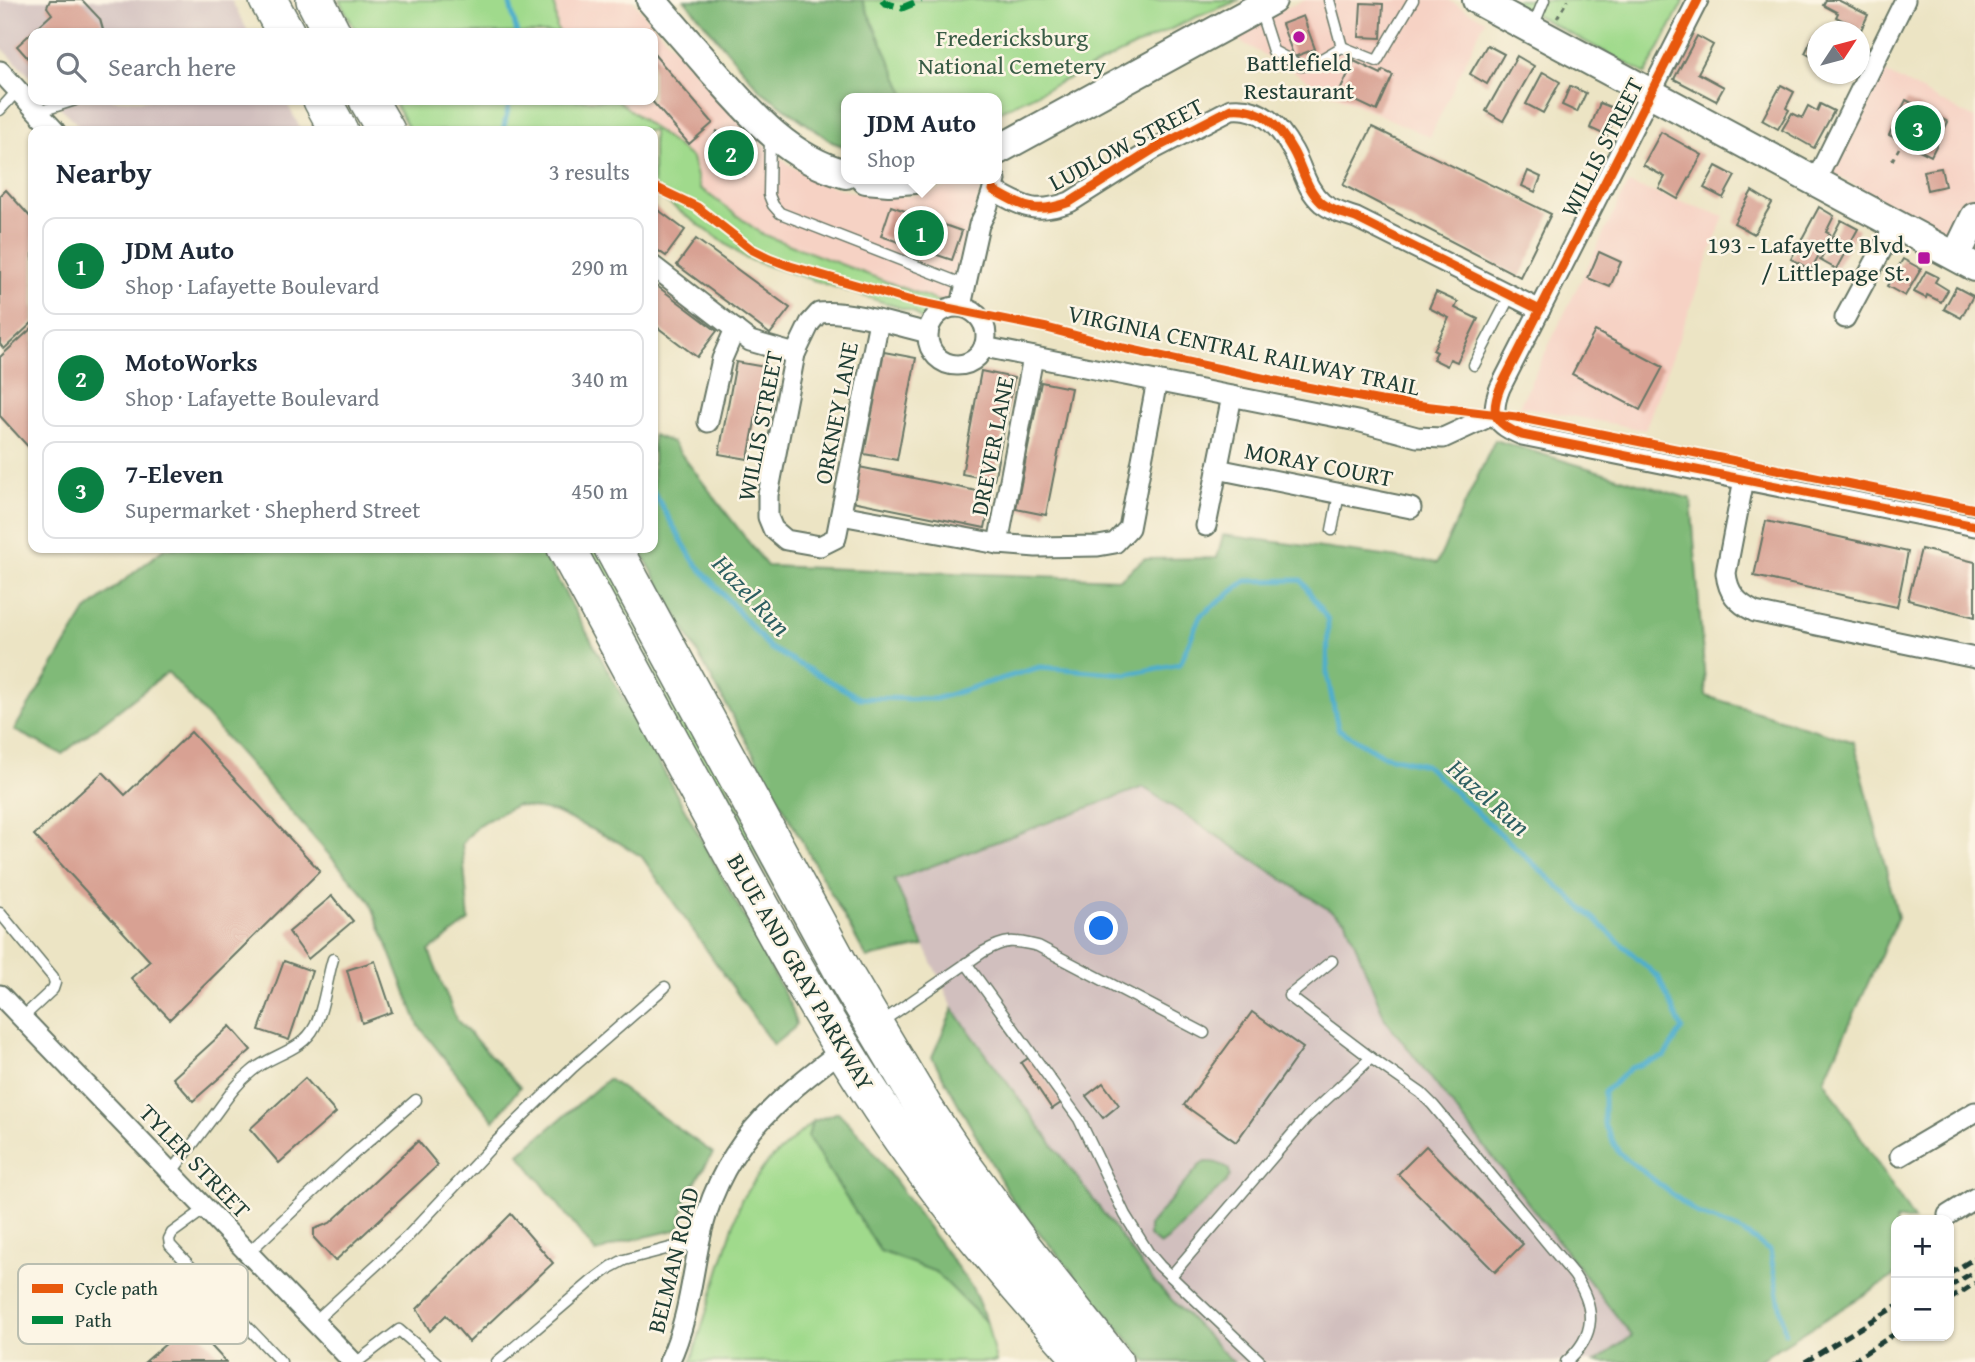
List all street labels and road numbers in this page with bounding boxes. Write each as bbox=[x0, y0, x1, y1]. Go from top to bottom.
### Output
street label: WILLIS STREET bbox=[1552, 71, 1652, 223]
street label: LUDLOW STREET bbox=[1042, 88, 1210, 200]
street label: VIRGINIA CENTRAL RAILWAY TRAIL bbox=[1065, 296, 1424, 405]
street label: ORKNEY LANE bbox=[805, 339, 867, 487]
street label: WILLIS STREET bbox=[728, 348, 792, 504]
street label: DREVER LANE bbox=[961, 373, 1023, 519]
street label: MORAY COURT bbox=[1242, 432, 1396, 496]
street label: BLUE AND GRAY PARKWAY bbox=[719, 847, 883, 1097]
street label: TYLER STREET bbox=[131, 1096, 259, 1226]
street label: BELMAN ROAD bbox=[638, 1183, 708, 1337]

